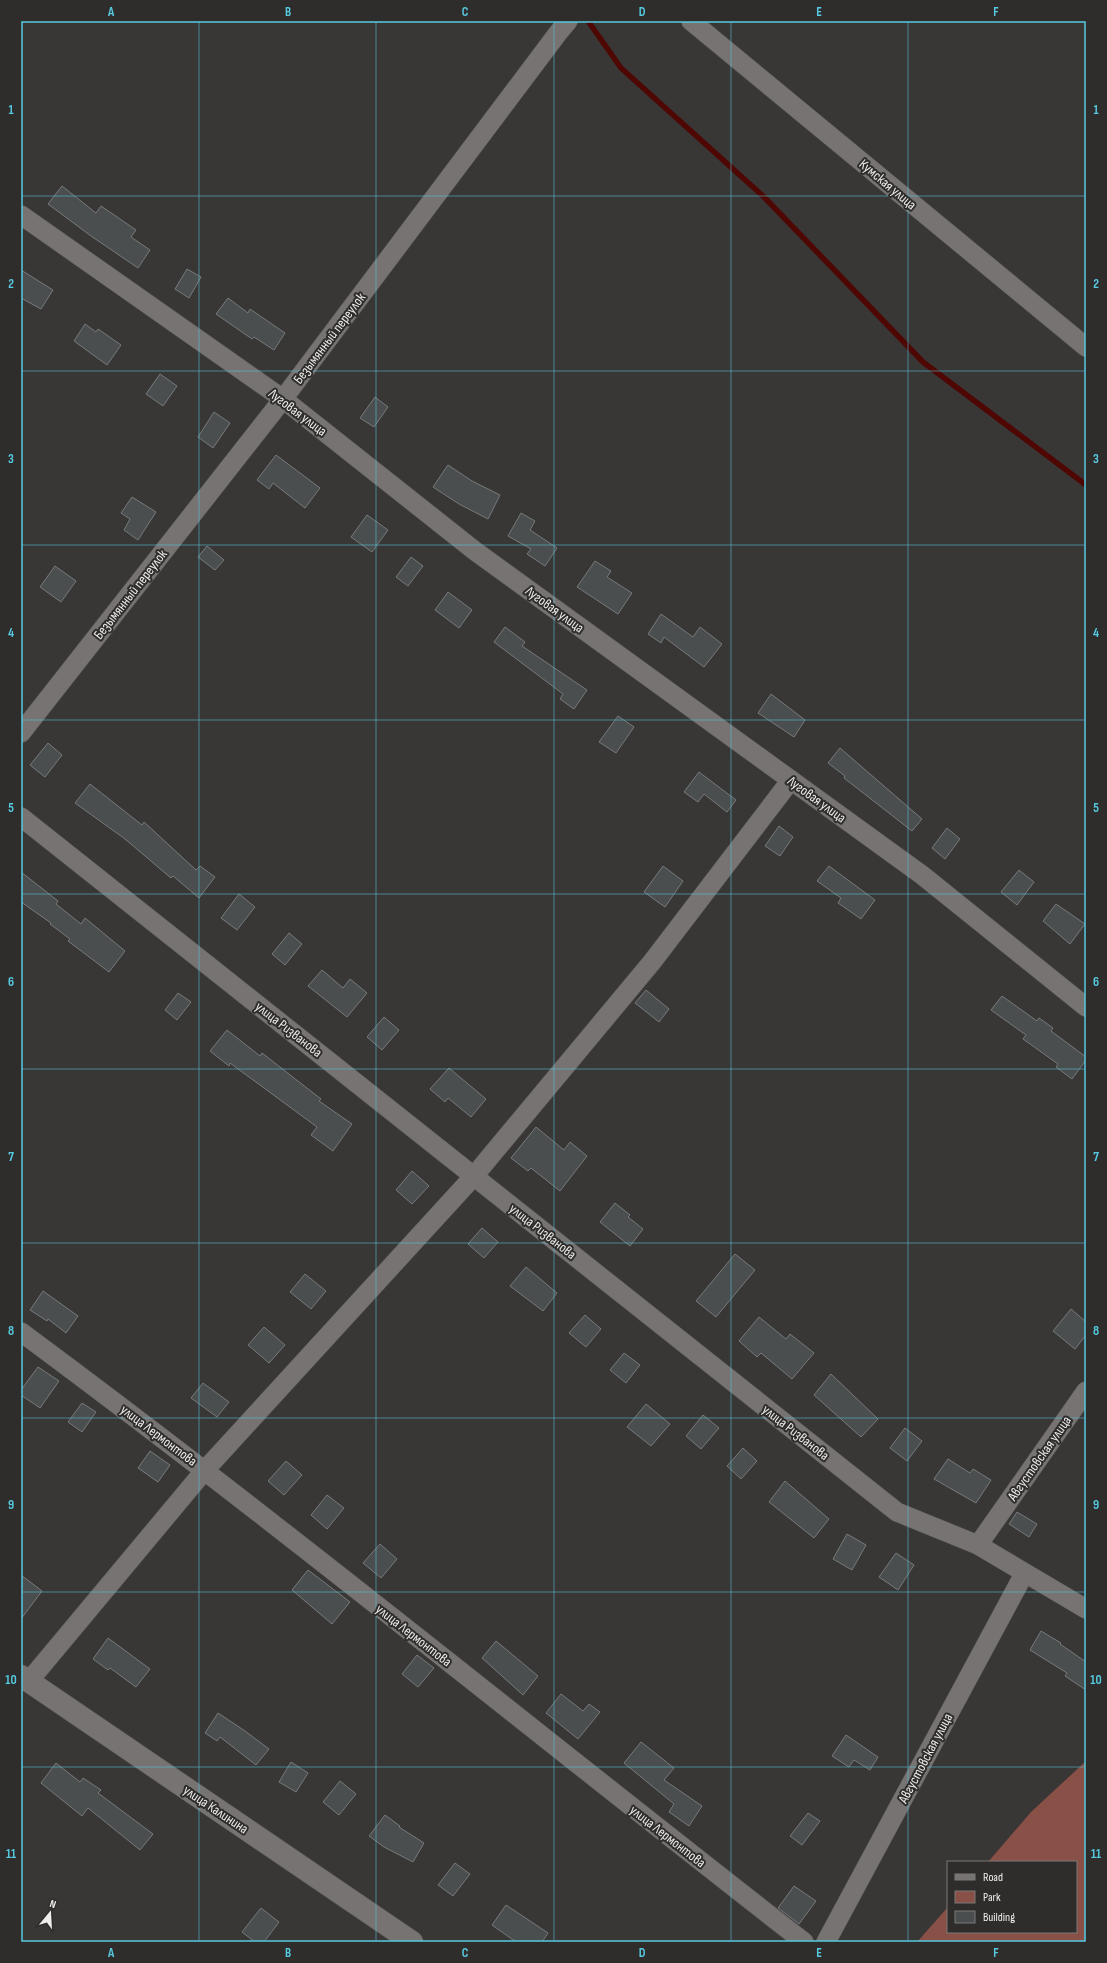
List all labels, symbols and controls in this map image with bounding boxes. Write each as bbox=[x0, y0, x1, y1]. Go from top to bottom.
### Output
text: A bbox=[107, 4, 115, 20]
text: B bbox=[285, 4, 291, 20]
text: C bbox=[462, 4, 469, 20]
text: D bbox=[639, 4, 646, 20]
text: E bbox=[816, 4, 822, 20]
text: F bbox=[993, 4, 999, 20]
text: 1 bbox=[8, 102, 14, 118]
text: 1 bbox=[1093, 102, 1099, 118]
street label: Кумская улица bbox=[856, 156, 920, 213]
text: 2 bbox=[8, 276, 14, 292]
text: 2 bbox=[1093, 276, 1099, 292]
street label: Безымянный переулок bbox=[290, 289, 369, 387]
street label: Луговая улица bbox=[265, 384, 330, 440]
text: 3 bbox=[8, 451, 14, 467]
text: 3 bbox=[1093, 451, 1099, 467]
street label: Безымянный переулок bbox=[90, 545, 171, 643]
street label: Луговая улица bbox=[521, 582, 587, 636]
text: 4 bbox=[8, 625, 14, 641]
text: 4 bbox=[1093, 625, 1099, 641]
street label: Луговая улица bbox=[783, 772, 849, 826]
text: 5 bbox=[8, 800, 14, 816]
text: 5 bbox=[1093, 800, 1099, 816]
text: 6 bbox=[8, 974, 14, 990]
text: 6 bbox=[1093, 974, 1099, 990]
street label: улица Ризванова bbox=[252, 998, 326, 1061]
text: 7 bbox=[8, 1149, 14, 1165]
text: 7 bbox=[1093, 1149, 1099, 1165]
street label: улица Ризванова bbox=[506, 1200, 580, 1263]
text: 8 bbox=[8, 1323, 14, 1339]
text: 8 bbox=[1093, 1323, 1099, 1339]
street label: улица Лермонтова bbox=[117, 1401, 200, 1470]
street label: улица Ризванова bbox=[759, 1401, 833, 1464]
street label: Августовская улица bbox=[1003, 1413, 1075, 1505]
text: 9 bbox=[8, 1497, 14, 1513]
text: 9 bbox=[1093, 1497, 1099, 1513]
street label: улица Лермонтова bbox=[372, 1601, 455, 1670]
text: 10 bbox=[5, 1672, 17, 1688]
text: 10 bbox=[1090, 1672, 1102, 1688]
street label: Августовская улица bbox=[894, 1710, 956, 1807]
street label: улица Калинина bbox=[180, 1781, 251, 1837]
street label: улица Лермонтова bbox=[626, 1802, 709, 1871]
text: 11 bbox=[6, 1846, 16, 1862]
text: 11 bbox=[1091, 1846, 1101, 1862]
legend bbox=[947, 1861, 1077, 1933]
text: Road bbox=[983, 1870, 1003, 1885]
text: Park bbox=[983, 1890, 1001, 1905]
north arrow bbox=[30, 1893, 70, 1933]
text: N bbox=[48, 1897, 58, 1911]
text: Building bbox=[983, 1910, 1015, 1925]
text: A bbox=[107, 1945, 115, 1961]
text: B bbox=[285, 1945, 291, 1961]
text: C bbox=[462, 1945, 469, 1961]
text: D bbox=[639, 1945, 646, 1961]
text: E bbox=[816, 1945, 822, 1961]
text: F bbox=[993, 1945, 999, 1961]

